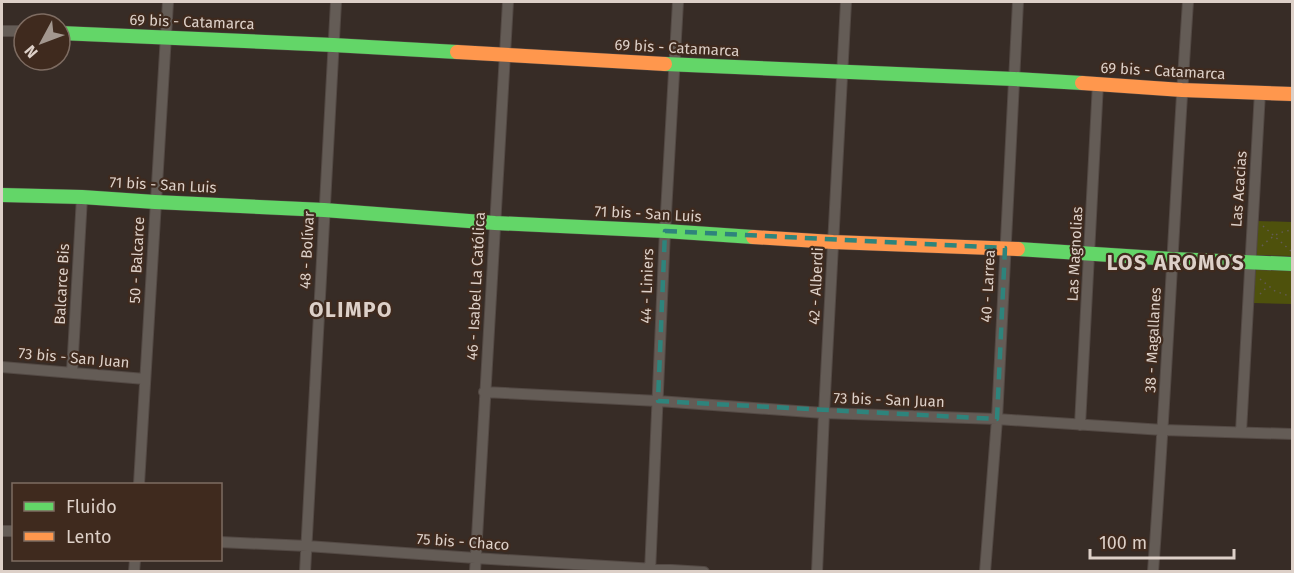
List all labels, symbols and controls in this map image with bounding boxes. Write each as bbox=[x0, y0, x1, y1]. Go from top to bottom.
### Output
street label: 69 bis - Catamarca bbox=[129, 11, 255, 33]
north arrow bbox=[12, 12, 72, 72]
street label: 69 bis - Catamarca bbox=[614, 36, 740, 60]
text: N bbox=[20, 41, 42, 62]
street label: 69 bis - Catamarca bbox=[1100, 59, 1226, 83]
street label: Las Acacias bbox=[1227, 150, 1251, 228]
street label: 71 bis - San Luis bbox=[109, 173, 217, 197]
street label: 71 bis - San Luis bbox=[594, 202, 702, 226]
street label: Las Magnolias bbox=[1064, 206, 1086, 302]
street label: 48 - Bolívar bbox=[296, 210, 318, 289]
street label: 46 - Isabel La Católica bbox=[463, 211, 489, 361]
street label: 50 - Balcarce bbox=[126, 216, 148, 304]
street label: Balcarce Bis bbox=[51, 243, 73, 325]
street label: 42 - Alberdi bbox=[805, 247, 827, 325]
street label: 44 - Liniers bbox=[637, 248, 657, 324]
street label: 40 - Larrea bbox=[977, 249, 999, 323]
district label: LOS AROMOS bbox=[1107, 250, 1245, 276]
street label: 38 - Magallanes bbox=[1141, 287, 1165, 393]
district label: OLIMPO bbox=[309, 297, 393, 323]
street label: 73 bis - San Juan bbox=[18, 344, 130, 372]
street label: 73 bis - San Juan bbox=[833, 389, 945, 411]
legend bbox=[12, 483, 222, 561]
text: Fluido bbox=[66, 496, 117, 518]
scale bar bbox=[1090, 522, 1234, 560]
text: Lento bbox=[66, 526, 112, 548]
street label: 75 bis - Chaco bbox=[416, 530, 510, 554]
text: 100 m bbox=[1099, 532, 1147, 554]

